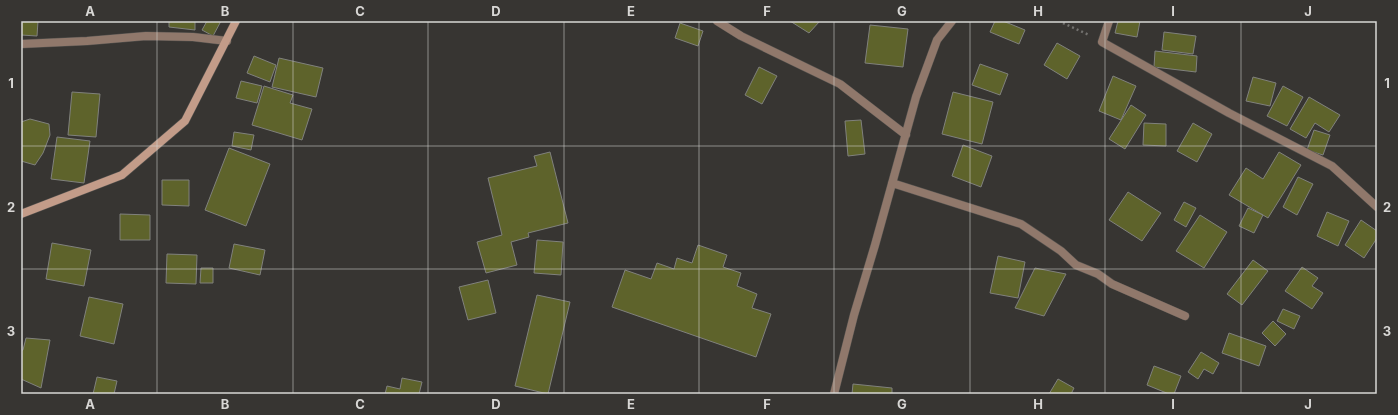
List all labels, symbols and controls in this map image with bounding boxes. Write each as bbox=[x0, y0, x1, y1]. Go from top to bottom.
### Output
text: A bbox=[85, 3, 95, 19]
text: B bbox=[221, 3, 230, 19]
text: C bbox=[355, 3, 365, 19]
text: D bbox=[491, 3, 501, 19]
text: E bbox=[627, 3, 635, 19]
text: F bbox=[763, 3, 771, 19]
text: G bbox=[897, 3, 907, 19]
text: H bbox=[1033, 3, 1043, 19]
text: I bbox=[1171, 3, 1175, 19]
text: J bbox=[1304, 3, 1312, 19]
text: 1 bbox=[8, 75, 14, 91]
text: 1 bbox=[1384, 75, 1390, 91]
text: 2 bbox=[7, 199, 15, 215]
text: 2 bbox=[1383, 199, 1391, 215]
text: 3 bbox=[7, 323, 15, 339]
text: 3 bbox=[1383, 323, 1391, 339]
text: A bbox=[85, 396, 95, 412]
text: B bbox=[221, 396, 230, 412]
text: C bbox=[355, 396, 365, 412]
text: D bbox=[491, 396, 501, 412]
text: E bbox=[627, 396, 635, 412]
text: F bbox=[763, 396, 771, 412]
text: G bbox=[897, 396, 907, 412]
text: H bbox=[1033, 396, 1043, 412]
text: I bbox=[1171, 396, 1175, 412]
text: J bbox=[1304, 396, 1312, 412]

